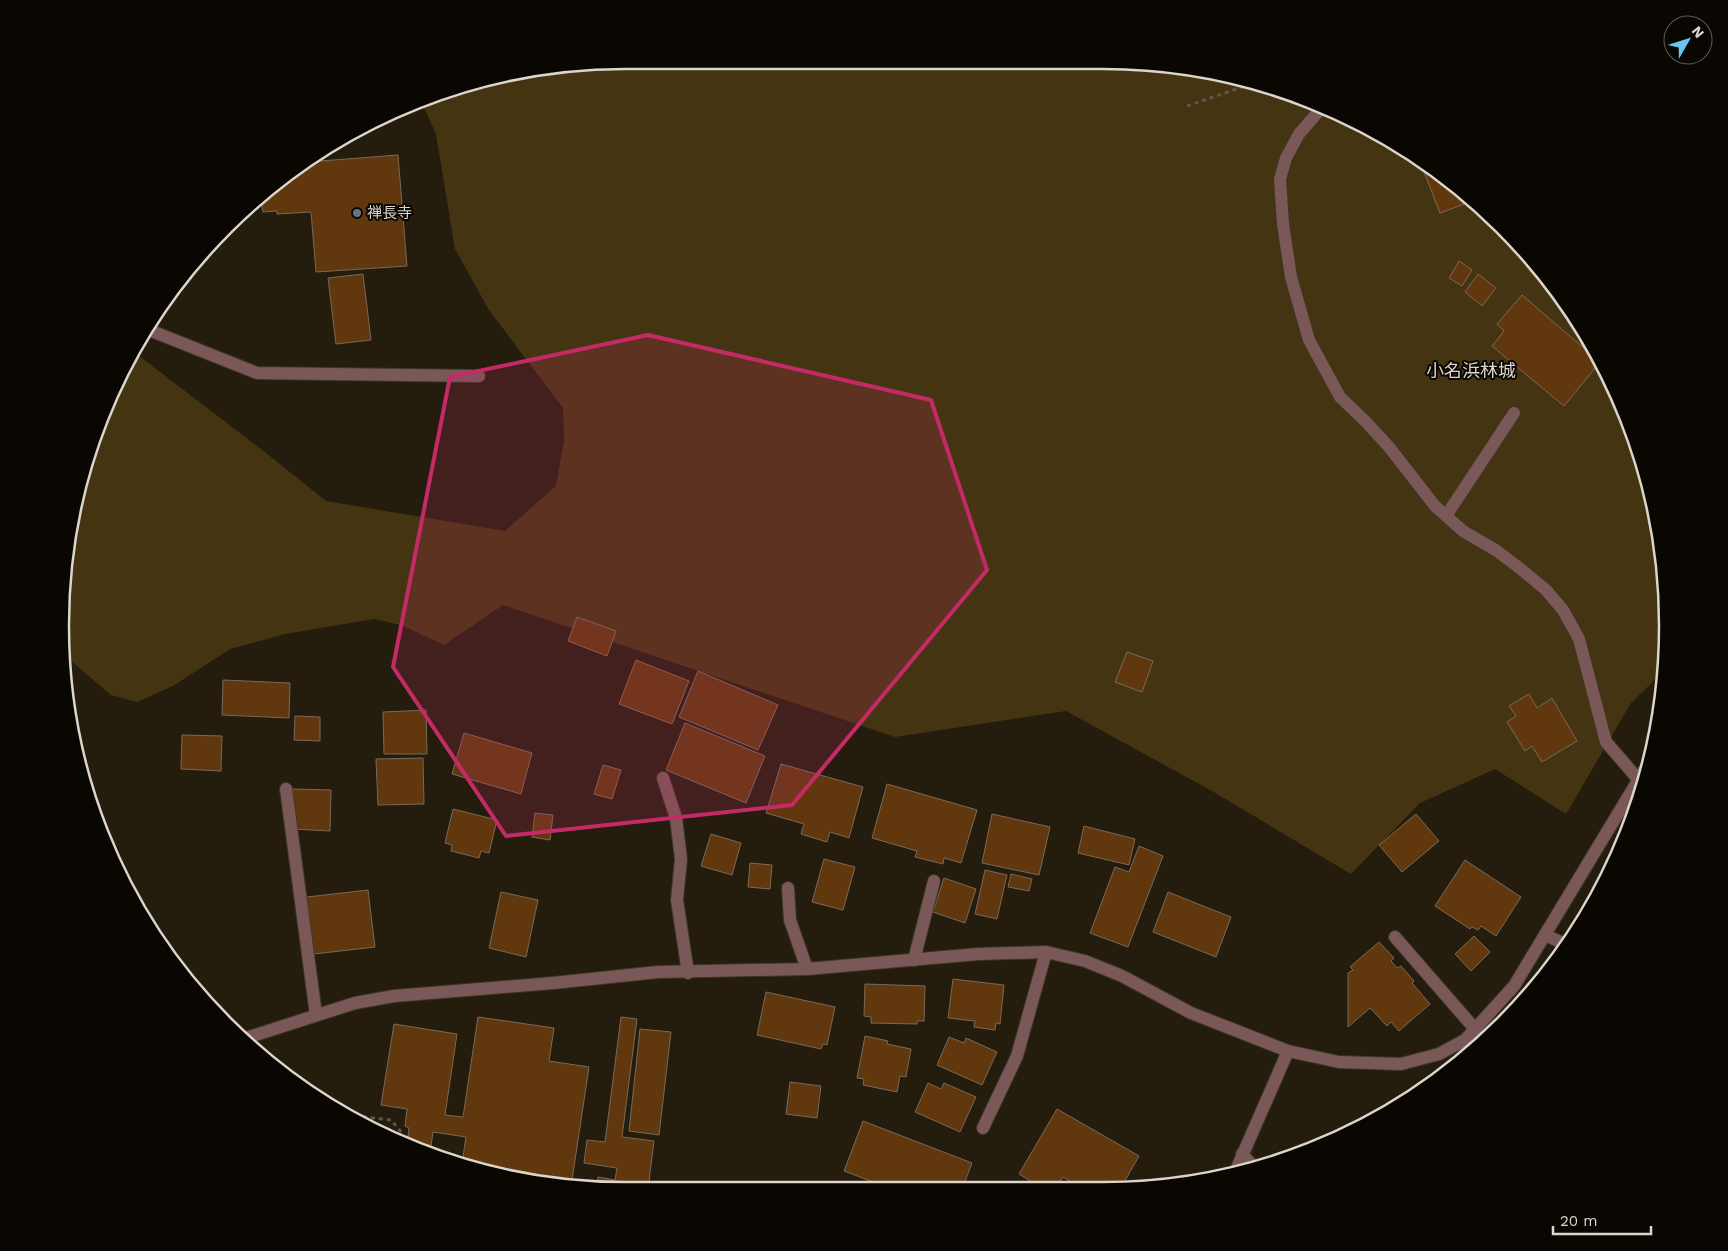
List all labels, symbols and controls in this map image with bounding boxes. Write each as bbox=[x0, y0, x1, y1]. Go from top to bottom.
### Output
north arrow bbox=[1663, 15, 1713, 65]
text: N bbox=[1689, 23, 1708, 41]
place label: 禅長寺 bbox=[367, 204, 412, 222]
marker: 禅長寺 bbox=[351, 207, 363, 219]
district label: 小名浜林城 bbox=[1426, 360, 1516, 381]
scale bar bbox=[1553, 1204, 1650, 1236]
text: 20 m bbox=[1560, 1212, 1598, 1230]

